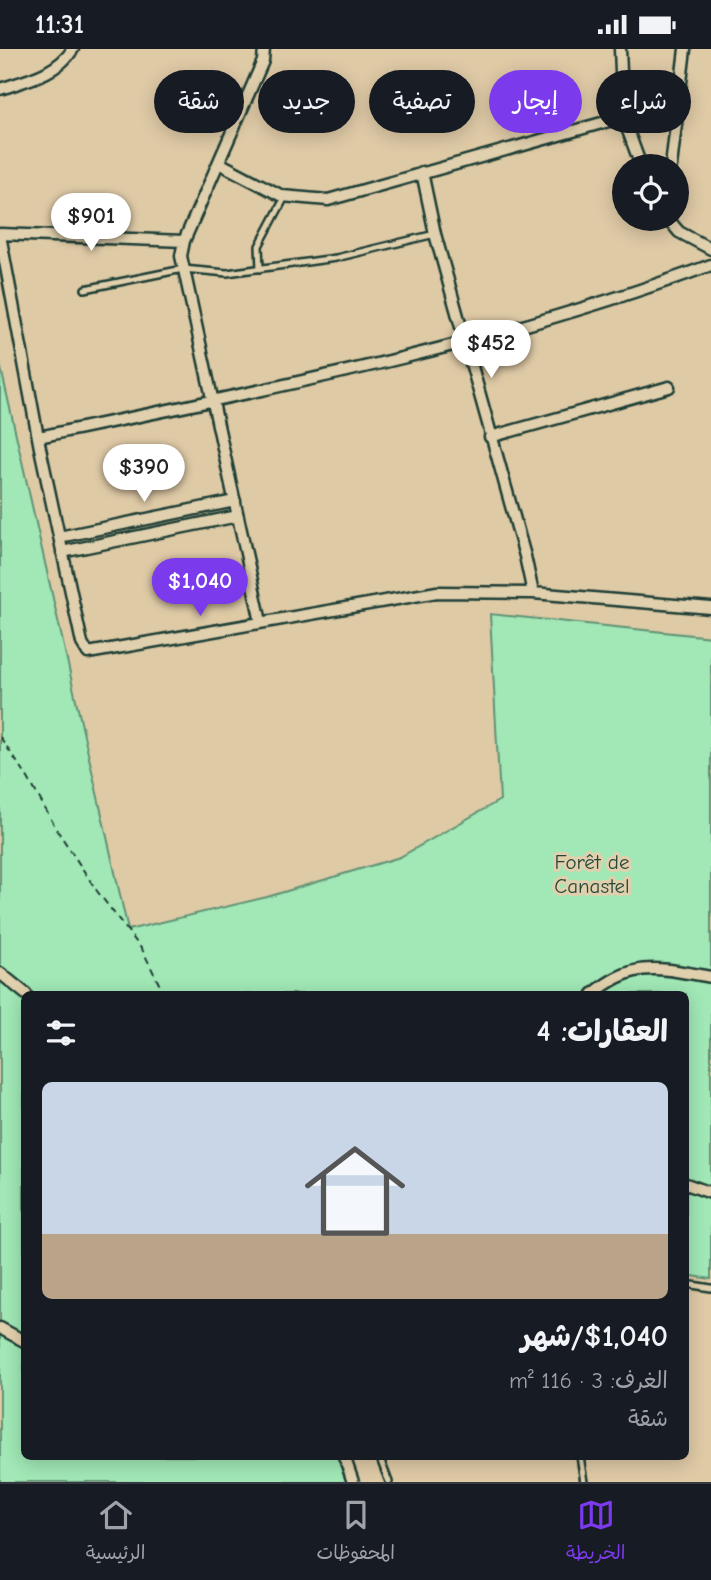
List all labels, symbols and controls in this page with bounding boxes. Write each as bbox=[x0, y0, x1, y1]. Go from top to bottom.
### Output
text: 11:31 bbox=[35, 10, 84, 40]
chip: شقة bbox=[154, 70, 244, 133]
chip: جديد bbox=[258, 70, 355, 133]
chip: تصفية bbox=[369, 70, 475, 133]
chip: إيجار bbox=[489, 70, 582, 133]
chip: شراء bbox=[596, 70, 691, 133]
map controls bbox=[612, 154, 689, 231]
button: locate bbox=[612, 154, 689, 231]
pin: $901 bbox=[50, 193, 132, 253]
text: $901 bbox=[67, 202, 115, 229]
pin: $452 bbox=[450, 321, 532, 380]
text: $452 bbox=[467, 329, 515, 356]
pin: $390 bbox=[103, 445, 185, 504]
text: $390 bbox=[119, 453, 169, 480]
pin: $1,040 bbox=[143, 559, 257, 618]
text: $1,040 bbox=[168, 567, 232, 594]
park label: Forêt de Canastel bbox=[554, 850, 630, 898]
icon: filters bbox=[42, 1014, 80, 1052]
text: العقارات: 4 bbox=[537, 1014, 668, 1049]
icon: home bbox=[292, 1128, 418, 1254]
text: $1,040/شهر bbox=[521, 1319, 668, 1354]
text: الغرف: 3 · 116 m² bbox=[509, 1367, 668, 1394]
text: شقة bbox=[628, 1405, 668, 1432]
tab: الرئيسية bbox=[86, 1496, 145, 1569]
tab: المحفوظات bbox=[317, 1496, 395, 1569]
tab: الخريطة bbox=[566, 1496, 625, 1569]

